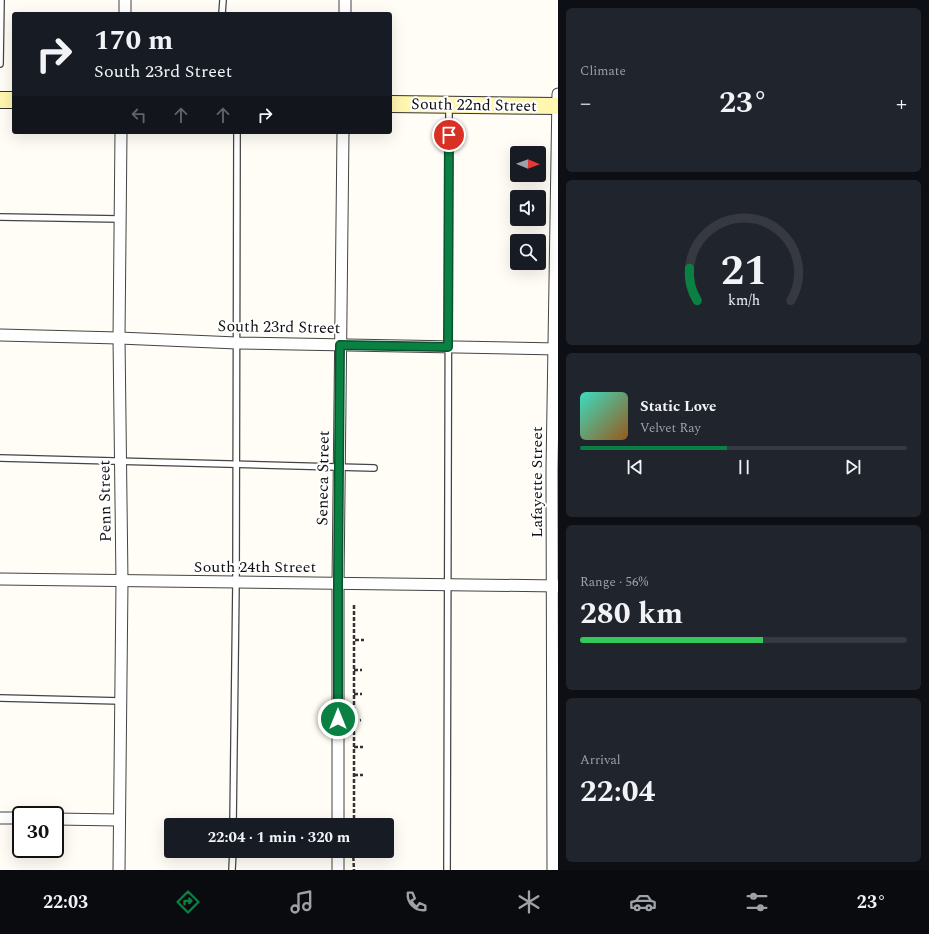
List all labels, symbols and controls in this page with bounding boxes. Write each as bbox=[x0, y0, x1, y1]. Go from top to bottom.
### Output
text: 170 m bbox=[94, 19, 173, 62]
icon: right bbox=[28, 28, 80, 80]
text: South 23rd Street bbox=[94, 58, 232, 85]
text: Climate bbox=[580, 61, 626, 81]
text: 23° bbox=[719, 80, 768, 126]
text: − bbox=[580, 87, 591, 120]
text: + bbox=[896, 87, 907, 120]
street label: South 22nd Street bbox=[411, 92, 537, 118]
icon: left bbox=[128, 104, 150, 126]
icon: ahead bbox=[170, 104, 192, 126]
icon: ahead bbox=[212, 104, 234, 126]
icon: right bbox=[254, 104, 276, 126]
pin bbox=[432, 118, 466, 152]
icon: arrive bbox=[438, 124, 460, 146]
north arrow bbox=[510, 146, 546, 182]
map controls bbox=[510, 146, 546, 270]
button: sound bbox=[510, 190, 546, 226]
button: search bbox=[510, 234, 546, 270]
text: 21 bbox=[720, 239, 767, 302]
text: km/h bbox=[727, 289, 760, 311]
street label: South 23rd Street bbox=[217, 314, 341, 340]
text: Static Love bbox=[640, 395, 716, 418]
text: Velvet Ray bbox=[640, 418, 701, 438]
street label: Lafayette Street bbox=[525, 426, 549, 538]
street label: Seneca Street bbox=[310, 430, 336, 526]
icon: previous bbox=[624, 456, 646, 478]
icon: pause bbox=[733, 456, 755, 478]
icon: next bbox=[842, 456, 864, 478]
street label: Penn Street bbox=[92, 459, 118, 542]
street label: South 24th Street bbox=[194, 555, 317, 579]
text: Range · 56% bbox=[580, 572, 648, 592]
text: 280 km bbox=[580, 591, 683, 637]
position arrow bbox=[317, 698, 359, 740]
text: Arrival bbox=[580, 750, 621, 770]
text: 22:04 bbox=[580, 769, 655, 815]
speed limit sign: 30 bbox=[12, 806, 64, 858]
text: 22:04 · 1 min · 320 m bbox=[208, 826, 350, 849]
icon: directions bbox=[174, 888, 202, 916]
icon: music bbox=[288, 888, 316, 916]
icon: phone bbox=[402, 888, 430, 916]
icon: climate bbox=[515, 888, 543, 916]
icon: car bbox=[629, 888, 657, 916]
icon: filters bbox=[743, 888, 771, 916]
text: 22:03 bbox=[43, 889, 88, 916]
text: 23° bbox=[857, 889, 886, 916]

